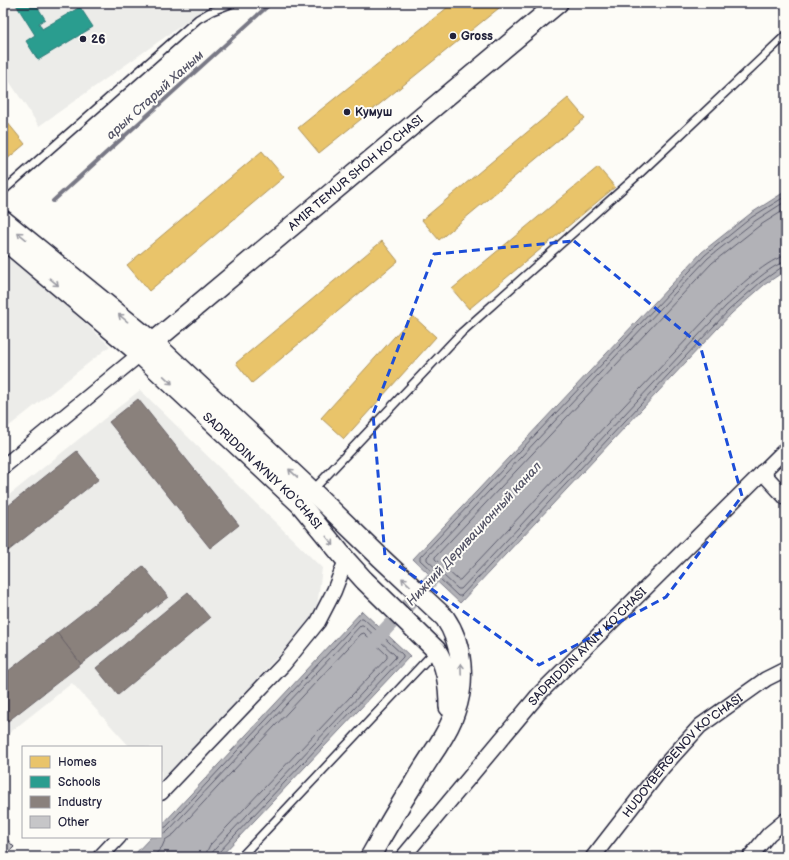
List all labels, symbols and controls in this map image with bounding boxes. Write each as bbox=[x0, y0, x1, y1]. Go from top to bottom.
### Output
place label: Gross bbox=[461, 29, 493, 44]
marker: Gross bbox=[448, 31, 458, 41]
place label: 26 bbox=[91, 32, 105, 47]
marker: 26 bbox=[78, 34, 88, 44]
water label: арык Старый Ханым bbox=[103, 47, 207, 143]
place label: Кумуш bbox=[355, 105, 392, 120]
marker: Кумуш bbox=[342, 107, 352, 117]
street label: AMIR TEMUR SHOH KO‘CHASI bbox=[285, 112, 426, 234]
one-way arrow bbox=[17, 232, 28, 240]
one-way arrow bbox=[49, 277, 60, 286]
one-way arrow bbox=[118, 314, 129, 322]
one-way arrow bbox=[163, 376, 173, 385]
street label: SADRIDDIN AYNIY KO‘CHASI bbox=[200, 409, 325, 532]
water label: Нижний Деривационный канал bbox=[403, 458, 545, 609]
one-way arrow bbox=[288, 468, 298, 478]
one-way arrow bbox=[326, 535, 334, 546]
one-way arrow bbox=[401, 577, 411, 587]
street label: SADRIDDIN AYNIY KO‘CHASI bbox=[525, 584, 650, 709]
one-way arrow bbox=[457, 663, 464, 676]
street label: HUDOYBERGENOV KO‘CHASI bbox=[619, 690, 746, 820]
legend bbox=[22, 746, 162, 838]
text: Homes bbox=[58, 755, 97, 770]
text: Schools bbox=[58, 775, 101, 790]
text: Industry bbox=[58, 795, 103, 810]
text: Other bbox=[58, 815, 90, 830]

